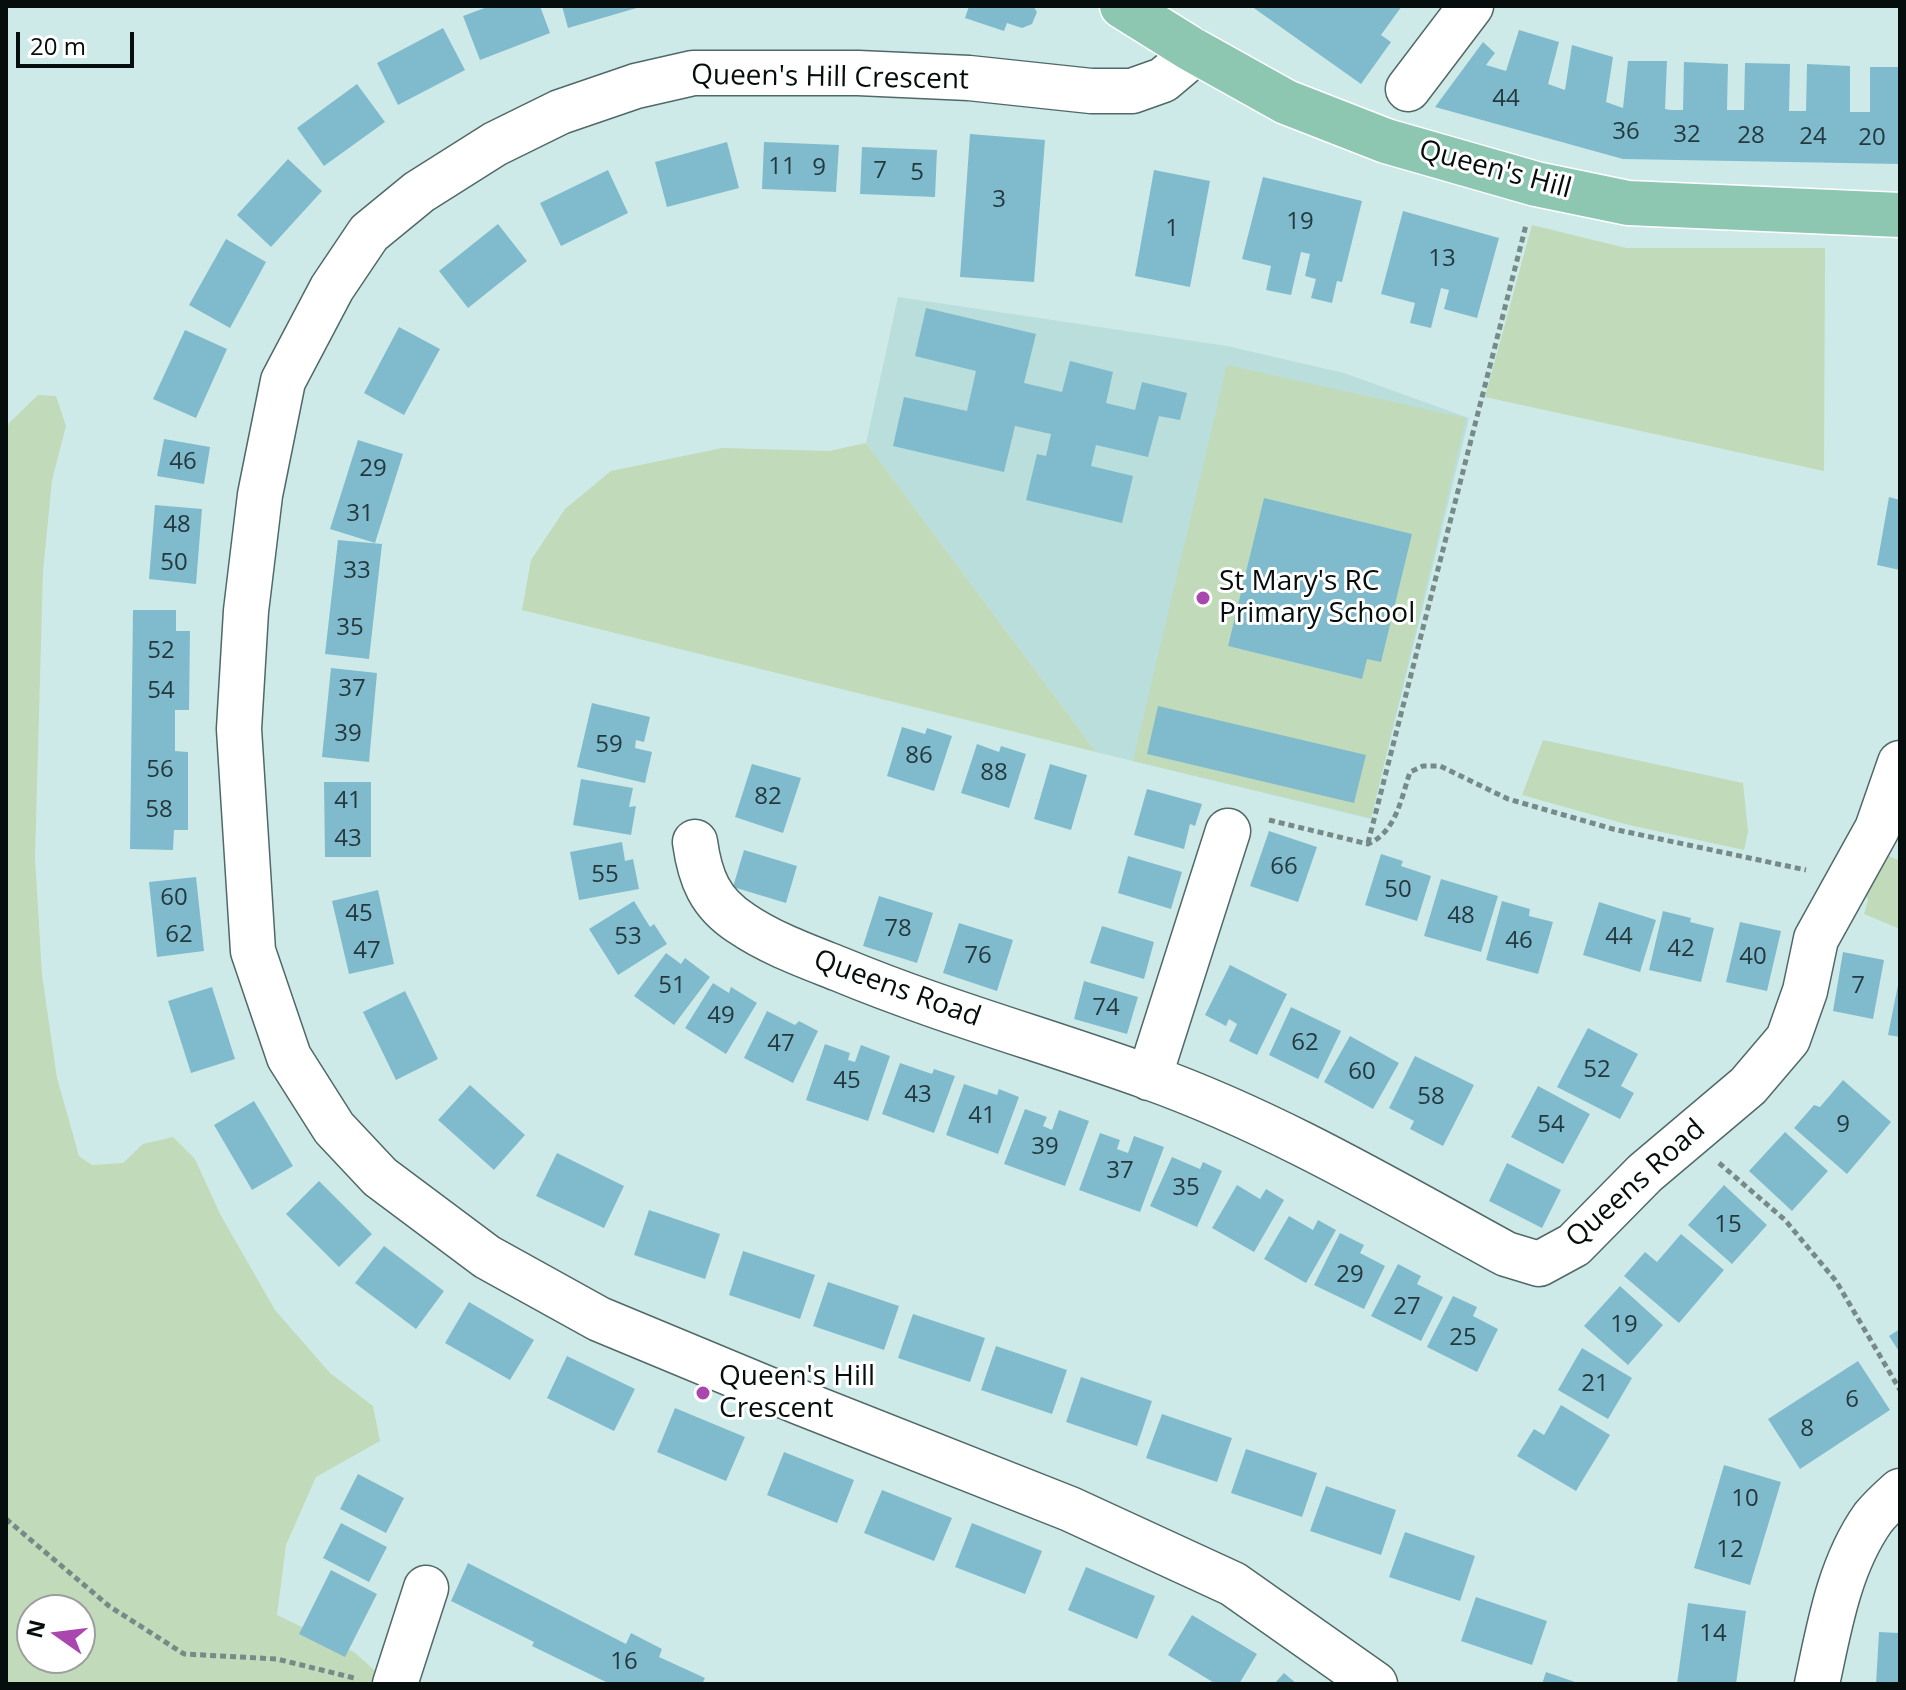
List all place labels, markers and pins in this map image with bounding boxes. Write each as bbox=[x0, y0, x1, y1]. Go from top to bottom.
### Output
place label: St Mary's RC Primary School bbox=[1219, 565, 1415, 631]
marker: St Mary's RC Primary School bbox=[1194, 589, 1212, 607]
place label: Queen's Hill Crescent bbox=[719, 1360, 875, 1426]
marker: Queen's Hill Crescent bbox=[694, 1384, 712, 1402]

